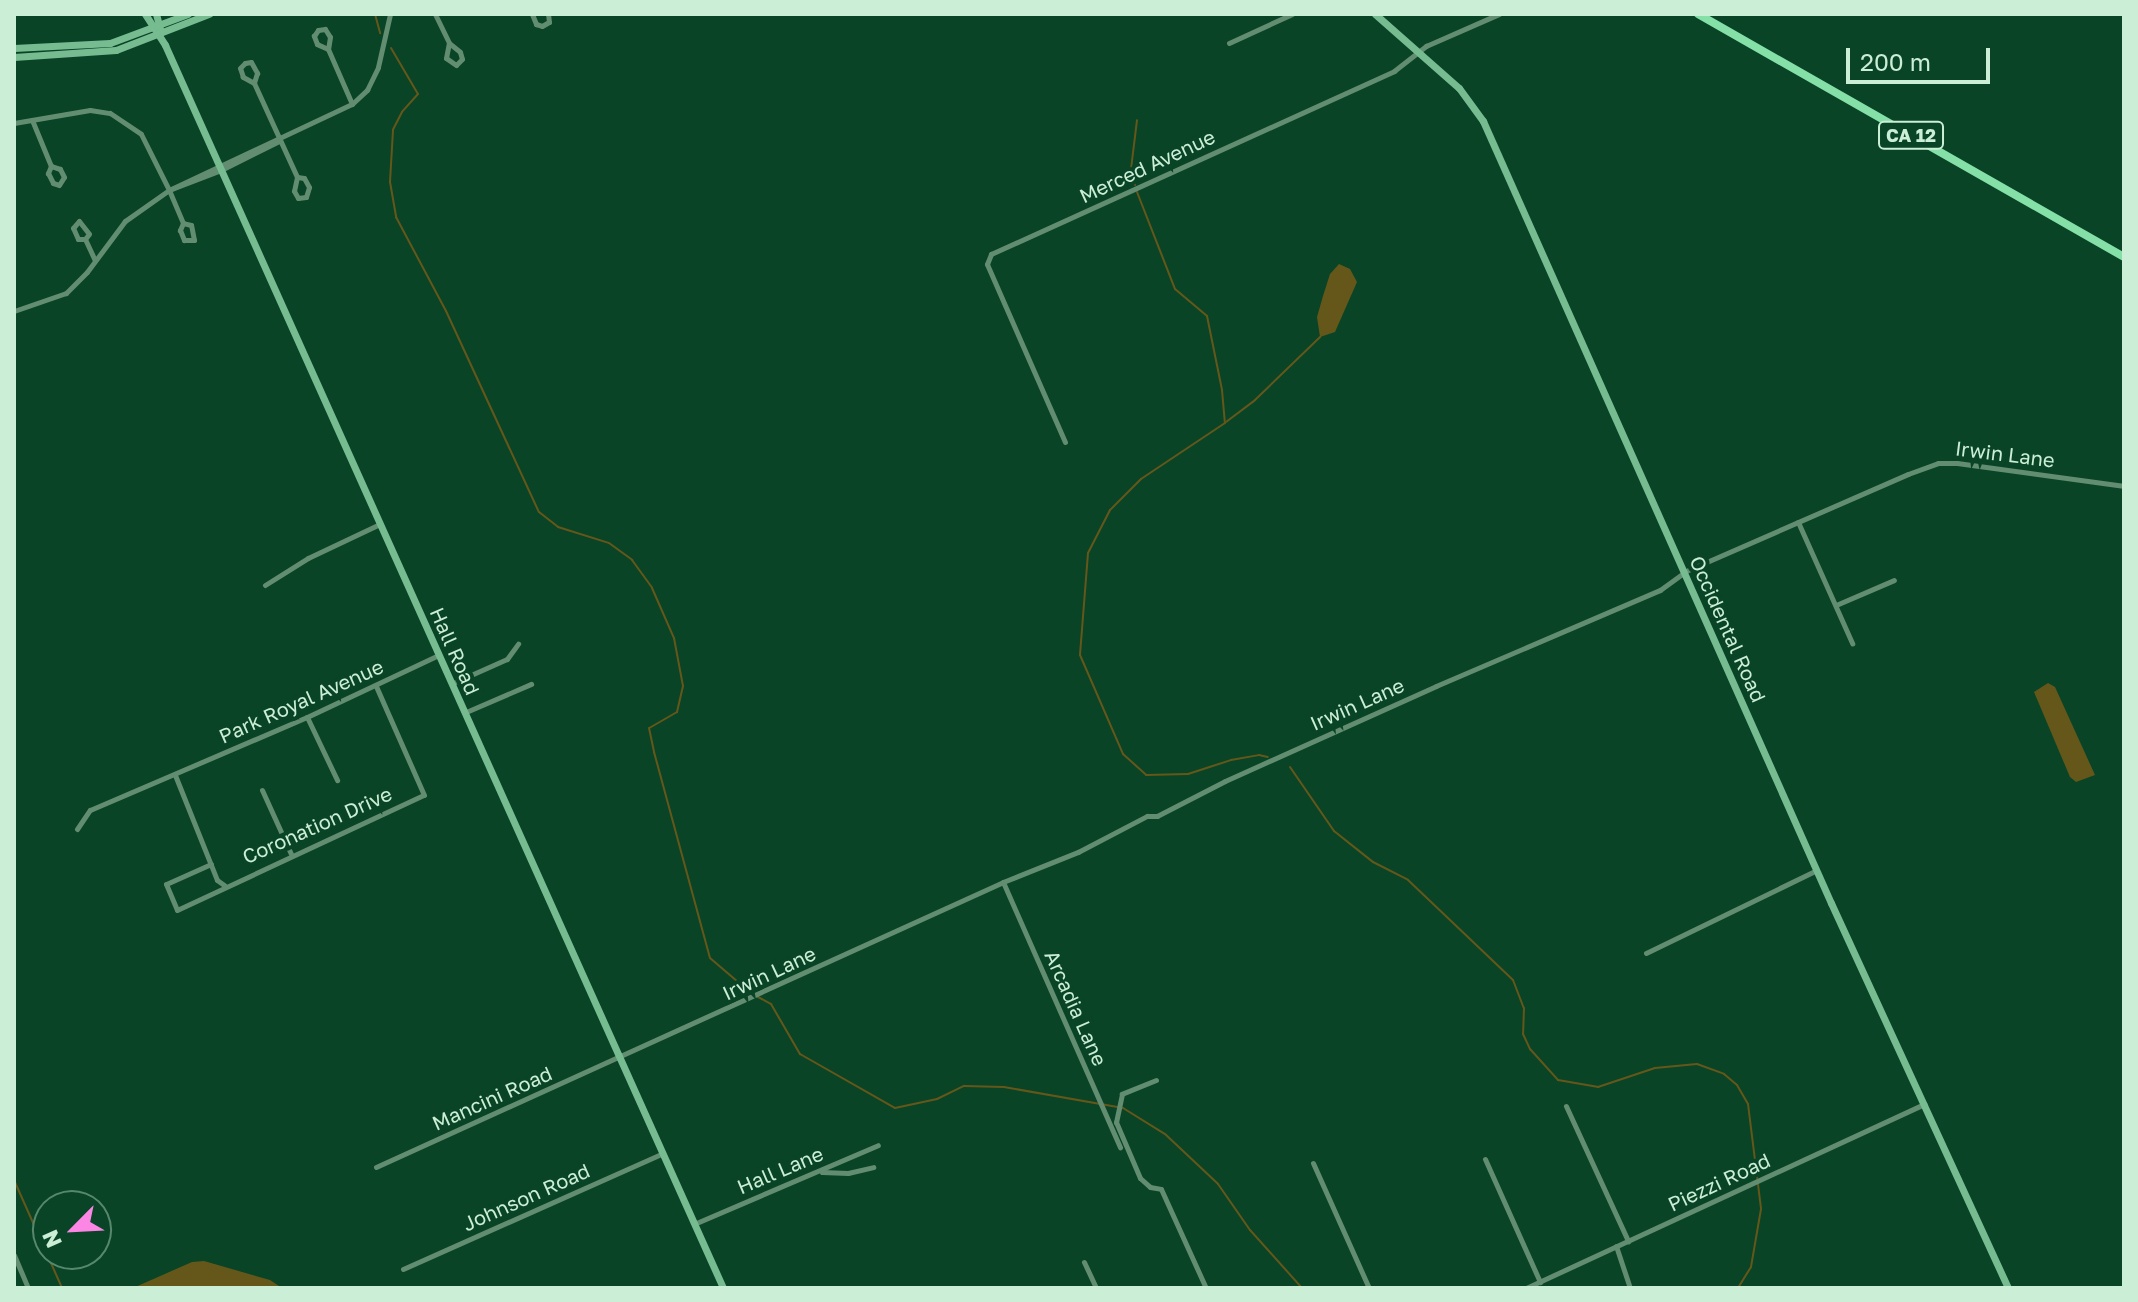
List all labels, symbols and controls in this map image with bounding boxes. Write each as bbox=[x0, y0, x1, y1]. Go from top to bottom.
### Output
scale bar bbox=[1850, 32, 1994, 82]
text: 200 m bbox=[1860, 47, 1931, 76]
road number: CA 12 bbox=[1877, 121, 1945, 149]
street label: Merced Avenue bbox=[1075, 124, 1219, 208]
street label: Irwin Lane bbox=[1954, 436, 2056, 472]
street label: Occidental Road bbox=[1685, 552, 1771, 706]
street label: Hall Road bbox=[425, 604, 485, 698]
street label: Park Royal Avenue bbox=[215, 654, 387, 748]
street label: Irwin Lane bbox=[1306, 673, 1408, 735]
street label: Coronation Drive bbox=[239, 781, 395, 869]
street label: Irwin Lane bbox=[719, 941, 819, 1005]
street label: Arcadia Lane bbox=[1040, 946, 1112, 1070]
street label: Mancini Road bbox=[428, 1061, 556, 1135]
street label: Hall Lane bbox=[733, 1141, 827, 1199]
street label: Piezzi Road bbox=[1664, 1148, 1774, 1216]
street label: Johnson Road bbox=[459, 1158, 593, 1236]
north arrow bbox=[32, 1190, 112, 1270]
text: N bbox=[36, 1226, 67, 1252]

